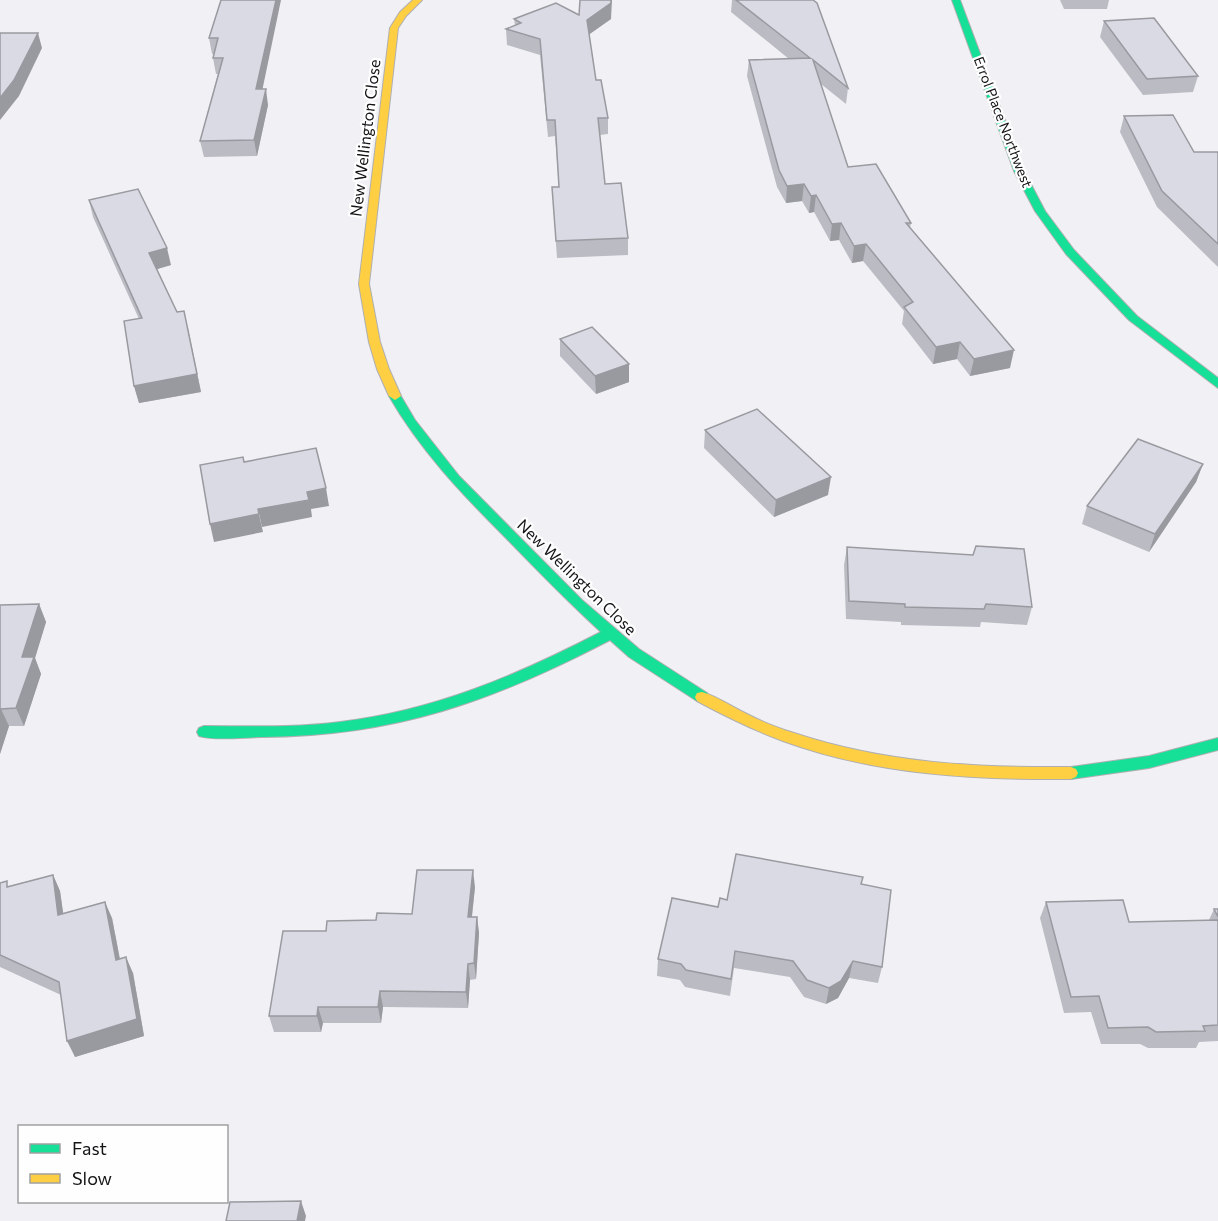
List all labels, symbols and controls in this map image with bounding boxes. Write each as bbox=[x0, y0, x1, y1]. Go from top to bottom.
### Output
street label: Errol Place Northwest bbox=[971, 54, 1036, 190]
street label: New Wellington Close bbox=[345, 58, 384, 218]
street label: New Wellington Close bbox=[514, 515, 641, 638]
legend bbox=[18, 1125, 228, 1203]
text: Fast bbox=[72, 1137, 107, 1159]
text: Slow bbox=[72, 1167, 112, 1189]

